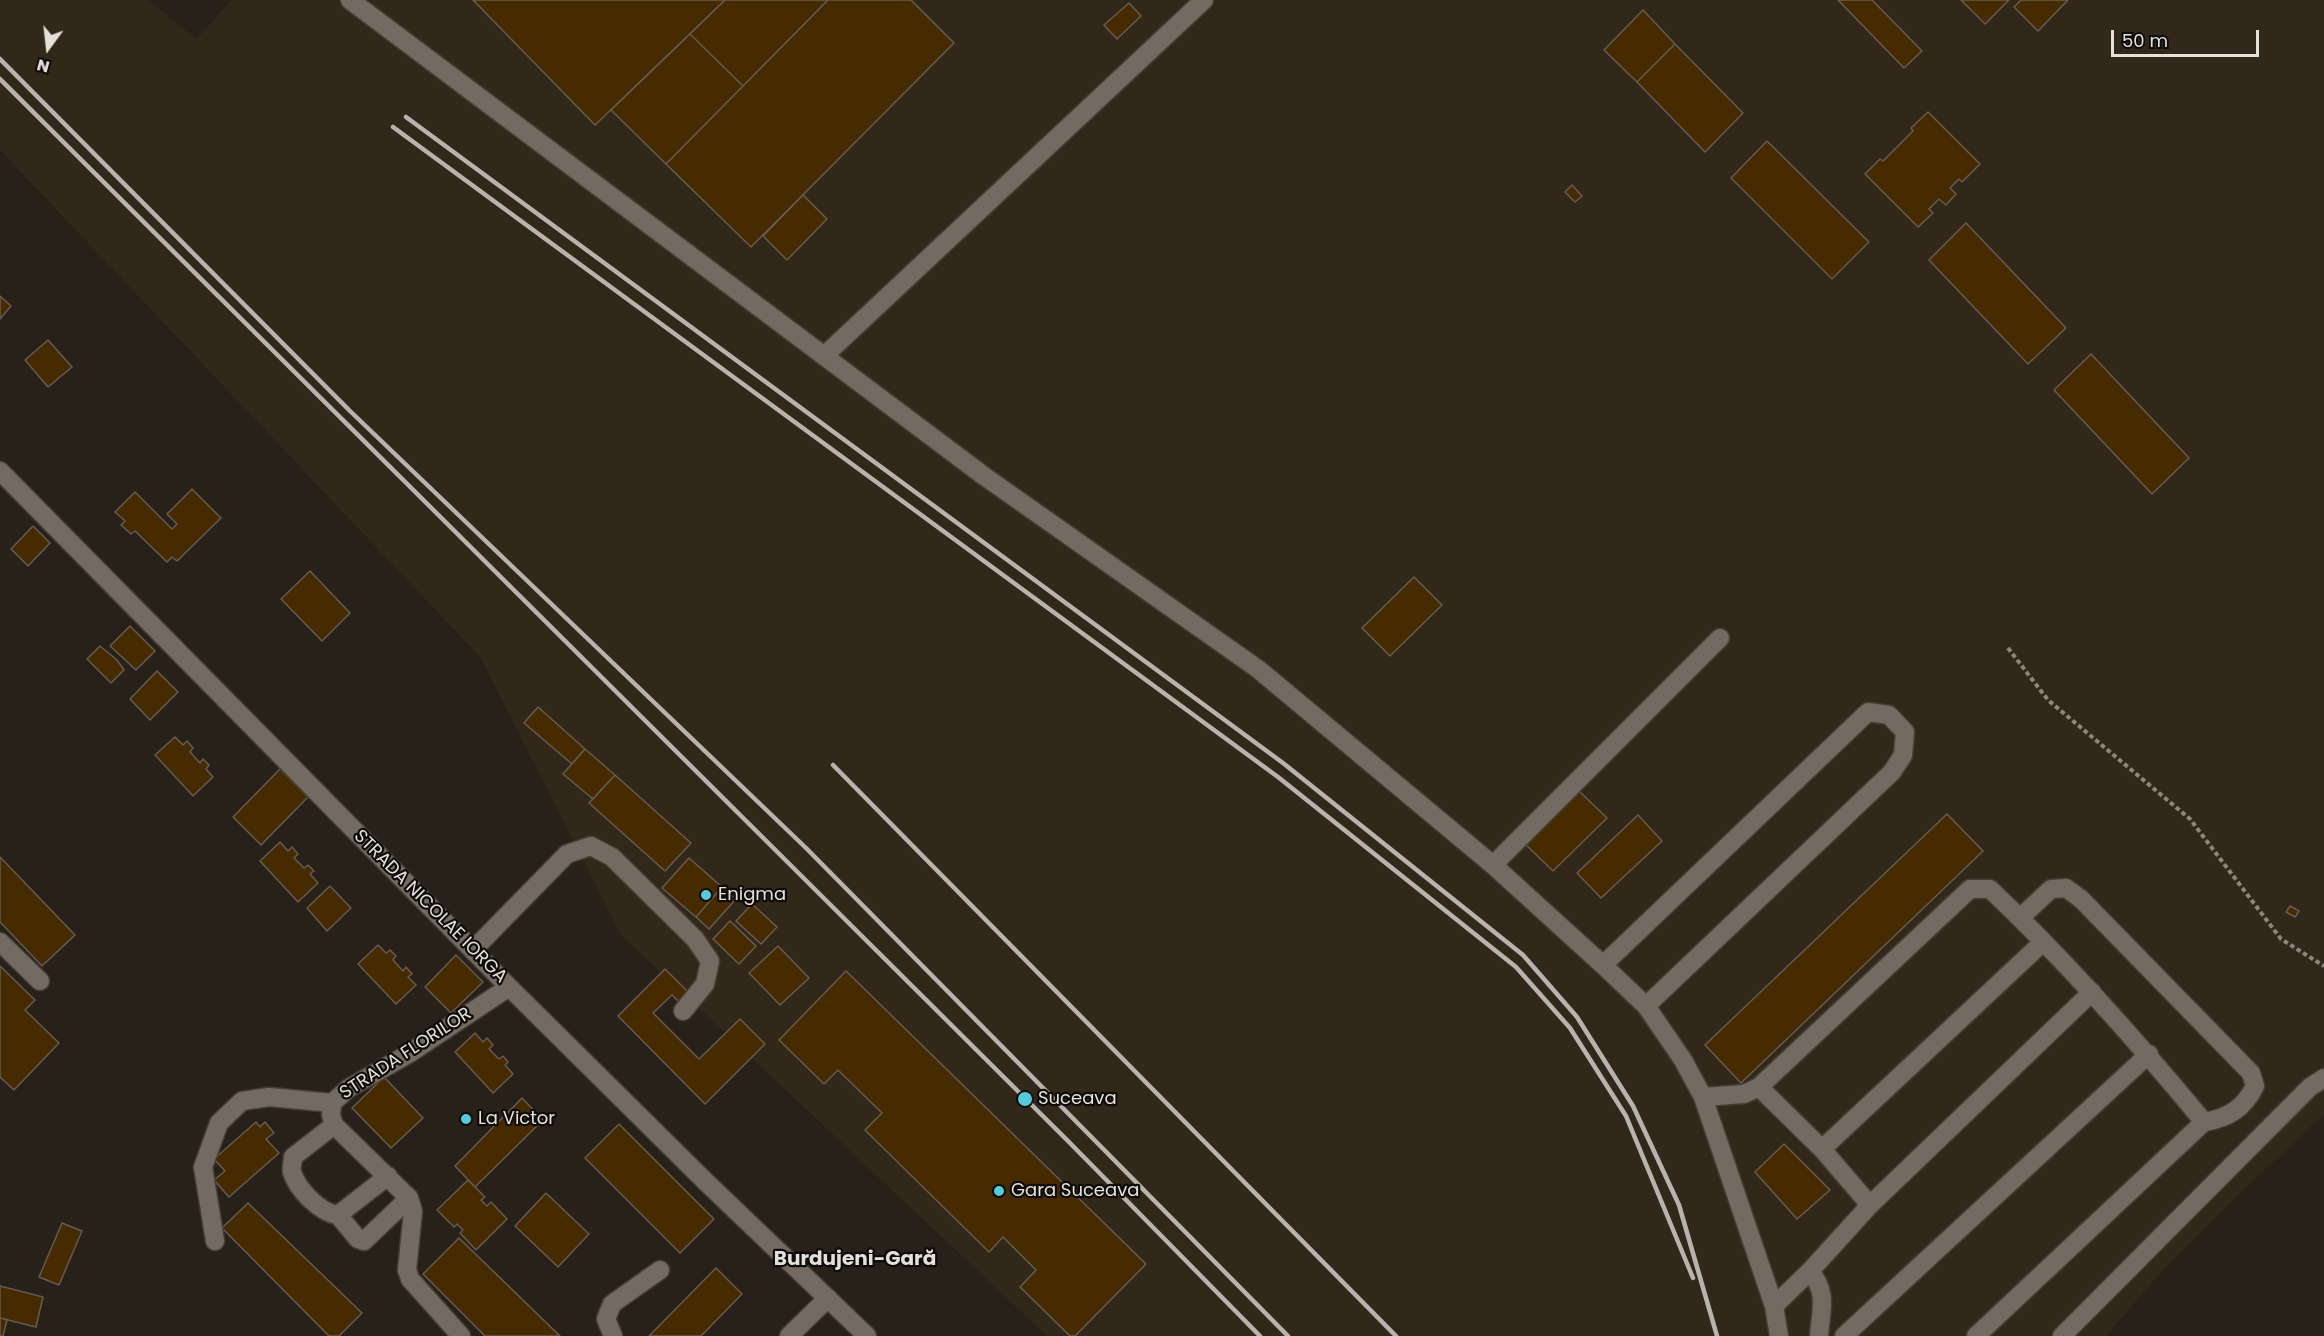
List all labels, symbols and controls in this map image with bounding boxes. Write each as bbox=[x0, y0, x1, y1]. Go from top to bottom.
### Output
north arrow bbox=[18, 18, 78, 78]
scale bar bbox=[2114, 18, 2262, 56]
text: 50 m bbox=[2122, 28, 2168, 53]
text: N bbox=[34, 53, 52, 79]
street label: STRADA NICOLAE IORGA bbox=[349, 826, 511, 988]
place label: Enigma bbox=[718, 884, 786, 906]
marker: Enigma bbox=[699, 888, 713, 902]
street label: STRADA FLORILOR bbox=[336, 1003, 476, 1105]
place label: Suceava bbox=[1038, 1088, 1117, 1110]
marker: Suceava bbox=[1016, 1090, 1034, 1108]
place label: La Victor bbox=[478, 1108, 555, 1130]
marker: La Victor bbox=[459, 1112, 473, 1126]
place label: Gara Suceava bbox=[1011, 1180, 1139, 1202]
marker: Gara Suceava bbox=[992, 1184, 1006, 1198]
district label: Burdujeni-Gară bbox=[774, 1248, 936, 1272]

